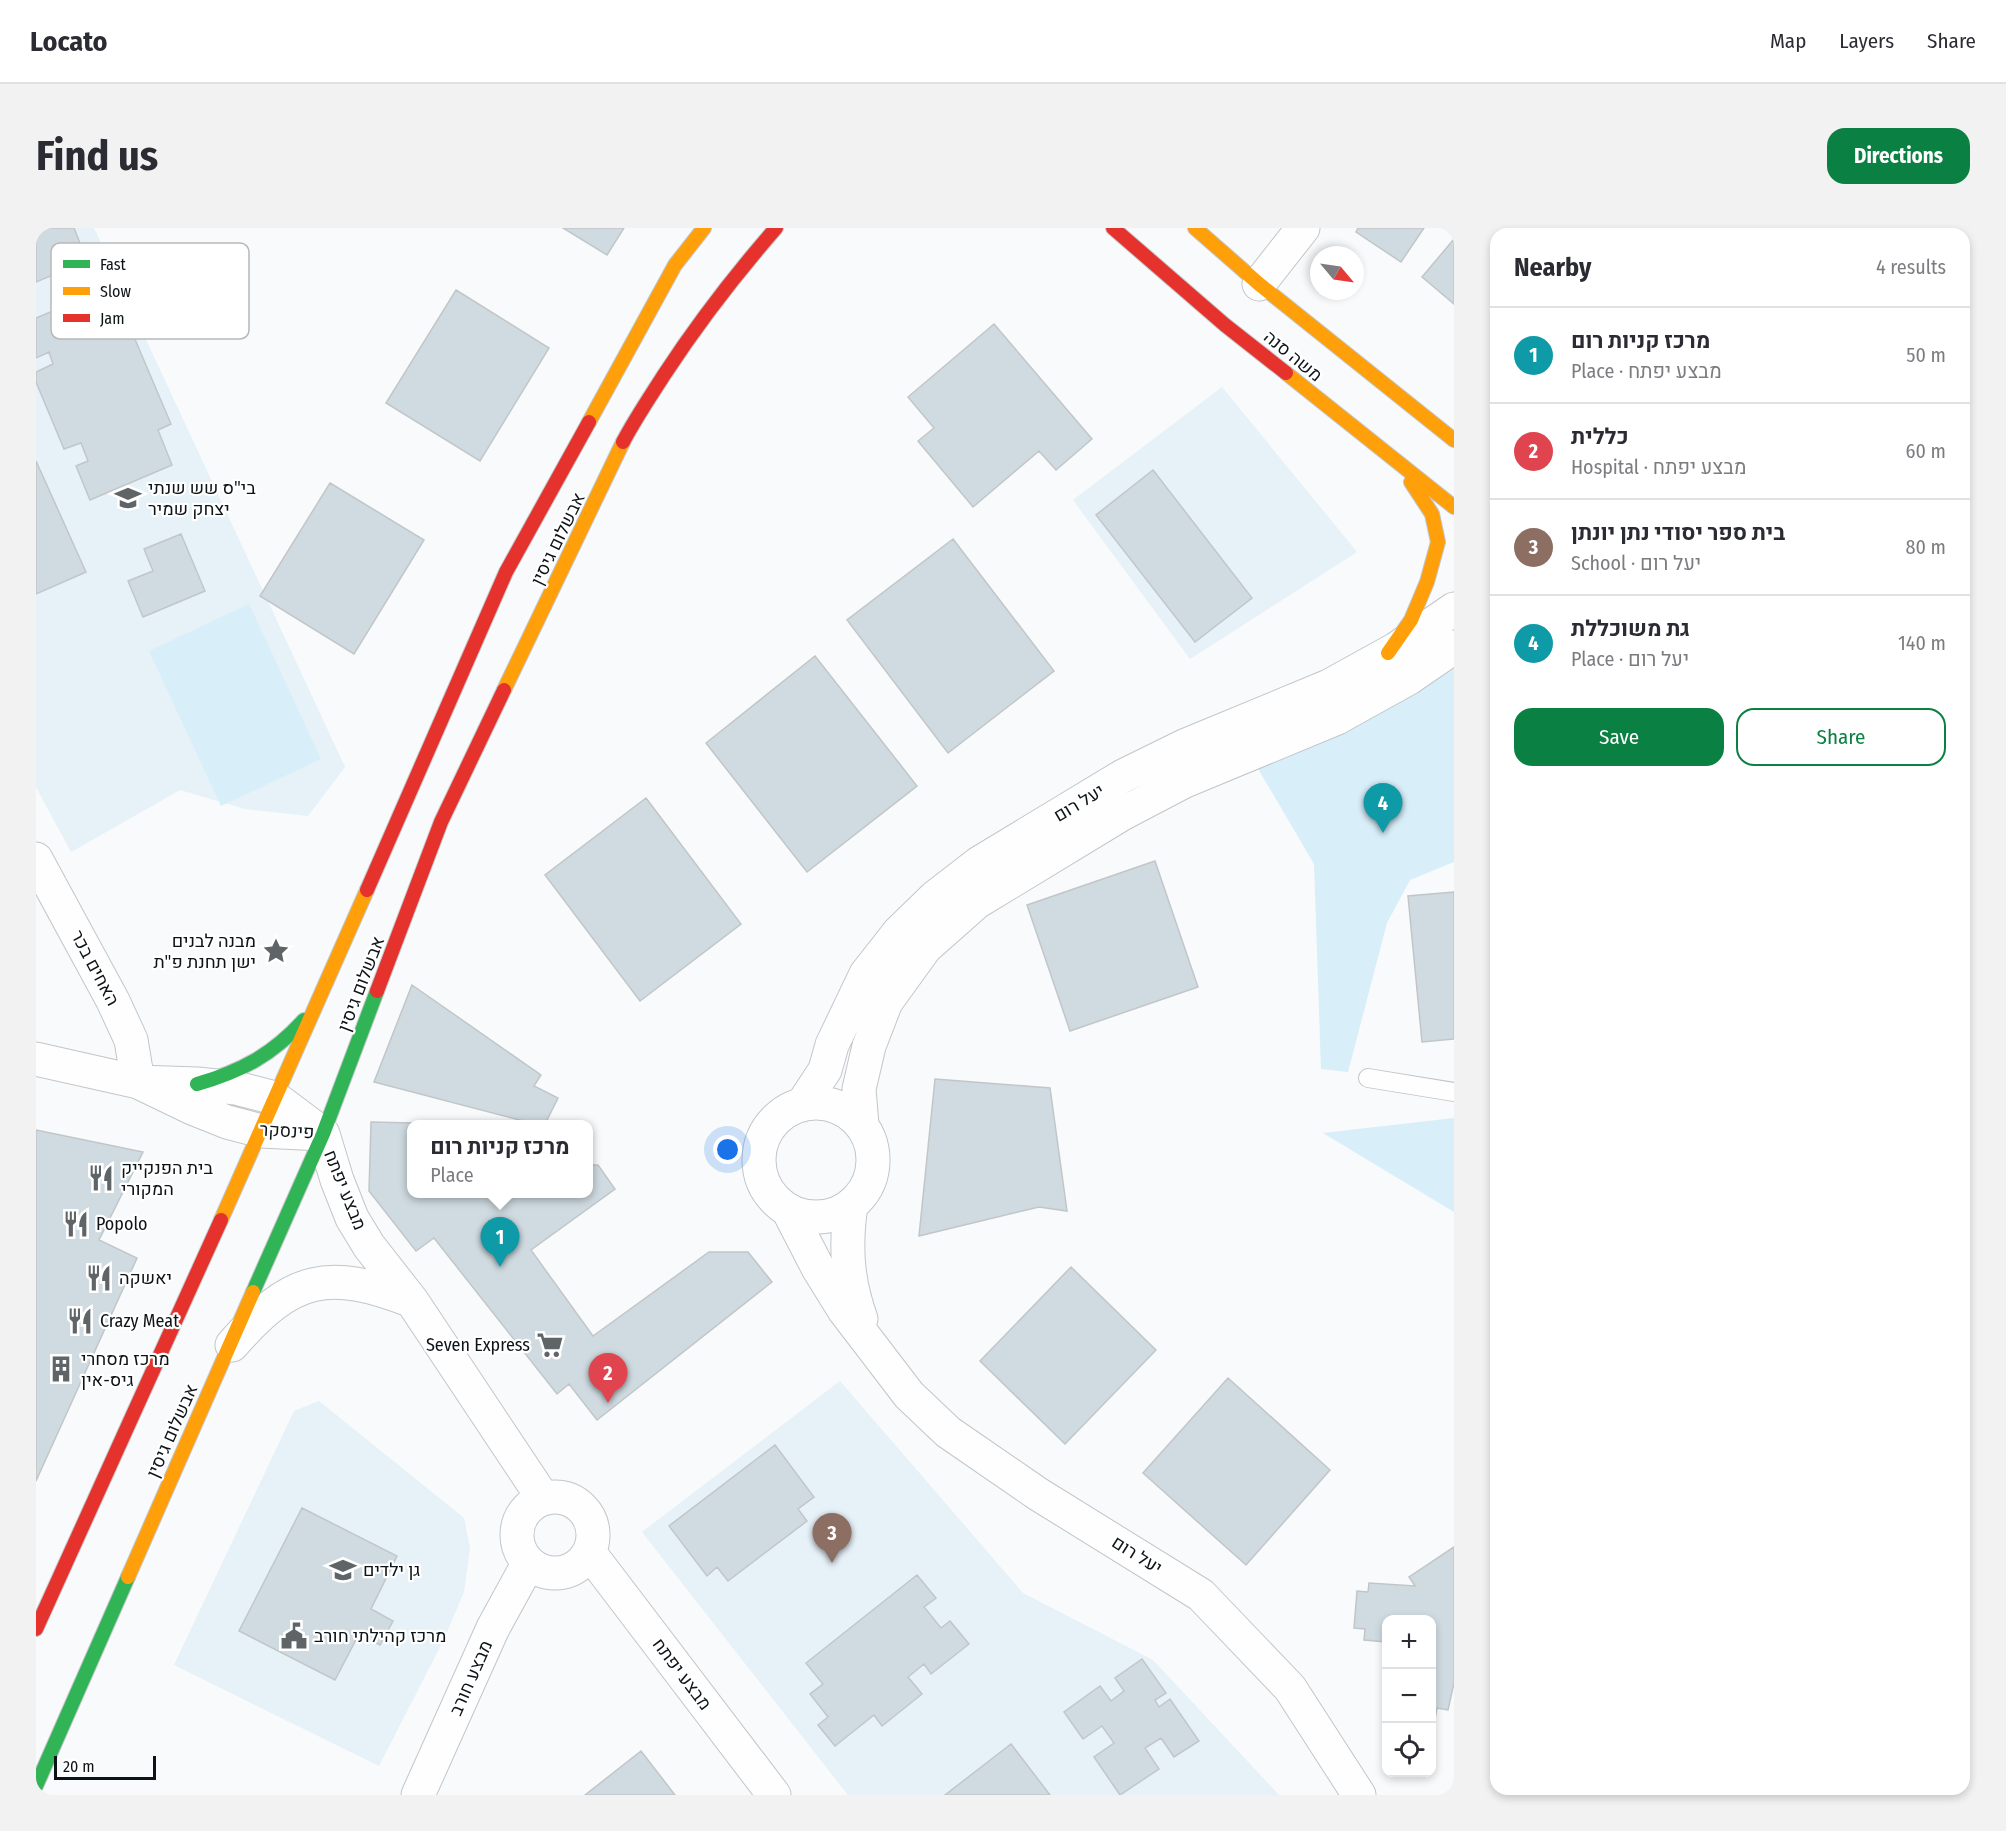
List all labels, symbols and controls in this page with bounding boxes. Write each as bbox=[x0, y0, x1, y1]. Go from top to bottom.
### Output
text: Locato bbox=[30, 25, 108, 58]
text: Map bbox=[1770, 28, 1806, 54]
text: Layers bbox=[1839, 28, 1894, 54]
text: Share bbox=[1927, 28, 1976, 54]
button: Directions bbox=[1827, 128, 1970, 184]
text: Find us bbox=[36, 131, 158, 181]
legend bbox=[51, 243, 249, 339]
north arrow bbox=[1310, 246, 1364, 300]
text: Nearby bbox=[1514, 252, 1591, 283]
text: Fast bbox=[100, 255, 127, 274]
text: 4 results bbox=[1876, 255, 1946, 279]
text: Slow bbox=[100, 282, 131, 301]
text: Jam bbox=[100, 309, 125, 328]
street label: משה סנה bbox=[1259, 326, 1327, 386]
text: מרכז קניות רום bbox=[1571, 327, 1710, 354]
text: 1 bbox=[1529, 343, 1538, 367]
text: 50 m bbox=[1906, 343, 1946, 367]
text: Place · מבצע יפתח bbox=[1571, 359, 1722, 383]
text: כללית bbox=[1571, 423, 1629, 450]
text: 2 bbox=[1529, 439, 1538, 463]
text: 60 m bbox=[1906, 439, 1946, 463]
text: Hospital · מבצע יפתח bbox=[1571, 455, 1746, 479]
place label: בי"ס שש שנתי יצחק שמיר bbox=[148, 477, 256, 520]
school or university icon: בי"ס שש שנתי יצחק שמיר bbox=[113, 483, 143, 513]
street label: אבשלום גיסין bbox=[526, 489, 590, 589]
text: בית ספר יסודי נתן יונתן bbox=[1571, 519, 1785, 546]
text: 3 bbox=[1529, 535, 1538, 559]
text: 80 m bbox=[1906, 535, 1946, 559]
text: School · יעל רום bbox=[1571, 551, 1701, 575]
text: גת משוכללת bbox=[1571, 615, 1690, 642]
text: 4 bbox=[1528, 631, 1539, 655]
text: 140 m bbox=[1898, 631, 1946, 655]
text: Place · יעל רום bbox=[1571, 647, 1689, 671]
button: Save bbox=[1514, 708, 1724, 766]
button: Share bbox=[1736, 708, 1946, 766]
street label: יעל רום bbox=[1050, 779, 1108, 827]
pin: 4 bbox=[1364, 784, 1402, 833]
street label: האחים בכר bbox=[66, 927, 124, 1009]
place label: מבנה לבנים ישן תחנת פ"ת bbox=[153, 930, 256, 973]
street label: אבשלום גיסין bbox=[333, 933, 389, 1035]
place icon: מבנה לבנים ישן תחנת פ"ת bbox=[261, 936, 291, 966]
street label: פינסקר bbox=[259, 1119, 315, 1143]
popup bbox=[407, 1120, 593, 1198]
text: מרכז קניות רום bbox=[430, 1133, 570, 1160]
your location bbox=[713, 1135, 742, 1164]
street label: מבצע יפתח bbox=[319, 1147, 371, 1233]
place label: בית הפנקייק המקורי bbox=[121, 1157, 214, 1200]
restaurant icon: בית הפנקייק המקורי bbox=[86, 1163, 116, 1193]
text: Place bbox=[430, 1163, 474, 1187]
restaurant icon: Popolo bbox=[61, 1209, 91, 1239]
place label: Popolo bbox=[96, 1213, 148, 1235]
pin: 1 bbox=[480, 1218, 520, 1267]
restaurant icon: יאשקה bbox=[84, 1263, 114, 1293]
place label: יאשקה bbox=[119, 1267, 172, 1289]
restaurant icon: Crazy Meat bbox=[65, 1306, 95, 1336]
place label: Crazy Meat bbox=[100, 1310, 179, 1332]
supermarket icon: Seven Express bbox=[535, 1330, 565, 1360]
place label: Seven Express bbox=[426, 1334, 530, 1356]
place label: מרכז מסחרי גיס-אין bbox=[81, 1348, 170, 1391]
building icon: מרכז מסחרי גיס-אין bbox=[46, 1354, 76, 1384]
pin: 2 bbox=[588, 1354, 628, 1403]
street label: אבשלום גיסין bbox=[142, 1381, 202, 1481]
pin: 3 bbox=[812, 1514, 852, 1563]
street label: יעל רום bbox=[1108, 1531, 1166, 1579]
school or university icon: גן ילדים bbox=[328, 1555, 358, 1585]
place label: גן ילדים bbox=[363, 1559, 420, 1581]
map controls bbox=[1382, 1615, 1436, 1777]
button: + bbox=[1382, 1615, 1436, 1669]
public building icon: מרכז קהילתי חורב bbox=[279, 1621, 309, 1651]
place label: מרכז קהילתי חורב bbox=[314, 1625, 446, 1647]
street label: מבצע יפתח bbox=[648, 1634, 716, 1714]
street label: מבצע חורב bbox=[445, 1637, 497, 1719]
button: − bbox=[1382, 1669, 1436, 1723]
button: locate bbox=[1382, 1723, 1436, 1777]
scale bar bbox=[54, 1753, 156, 1780]
text: 20 m bbox=[63, 1757, 94, 1776]

